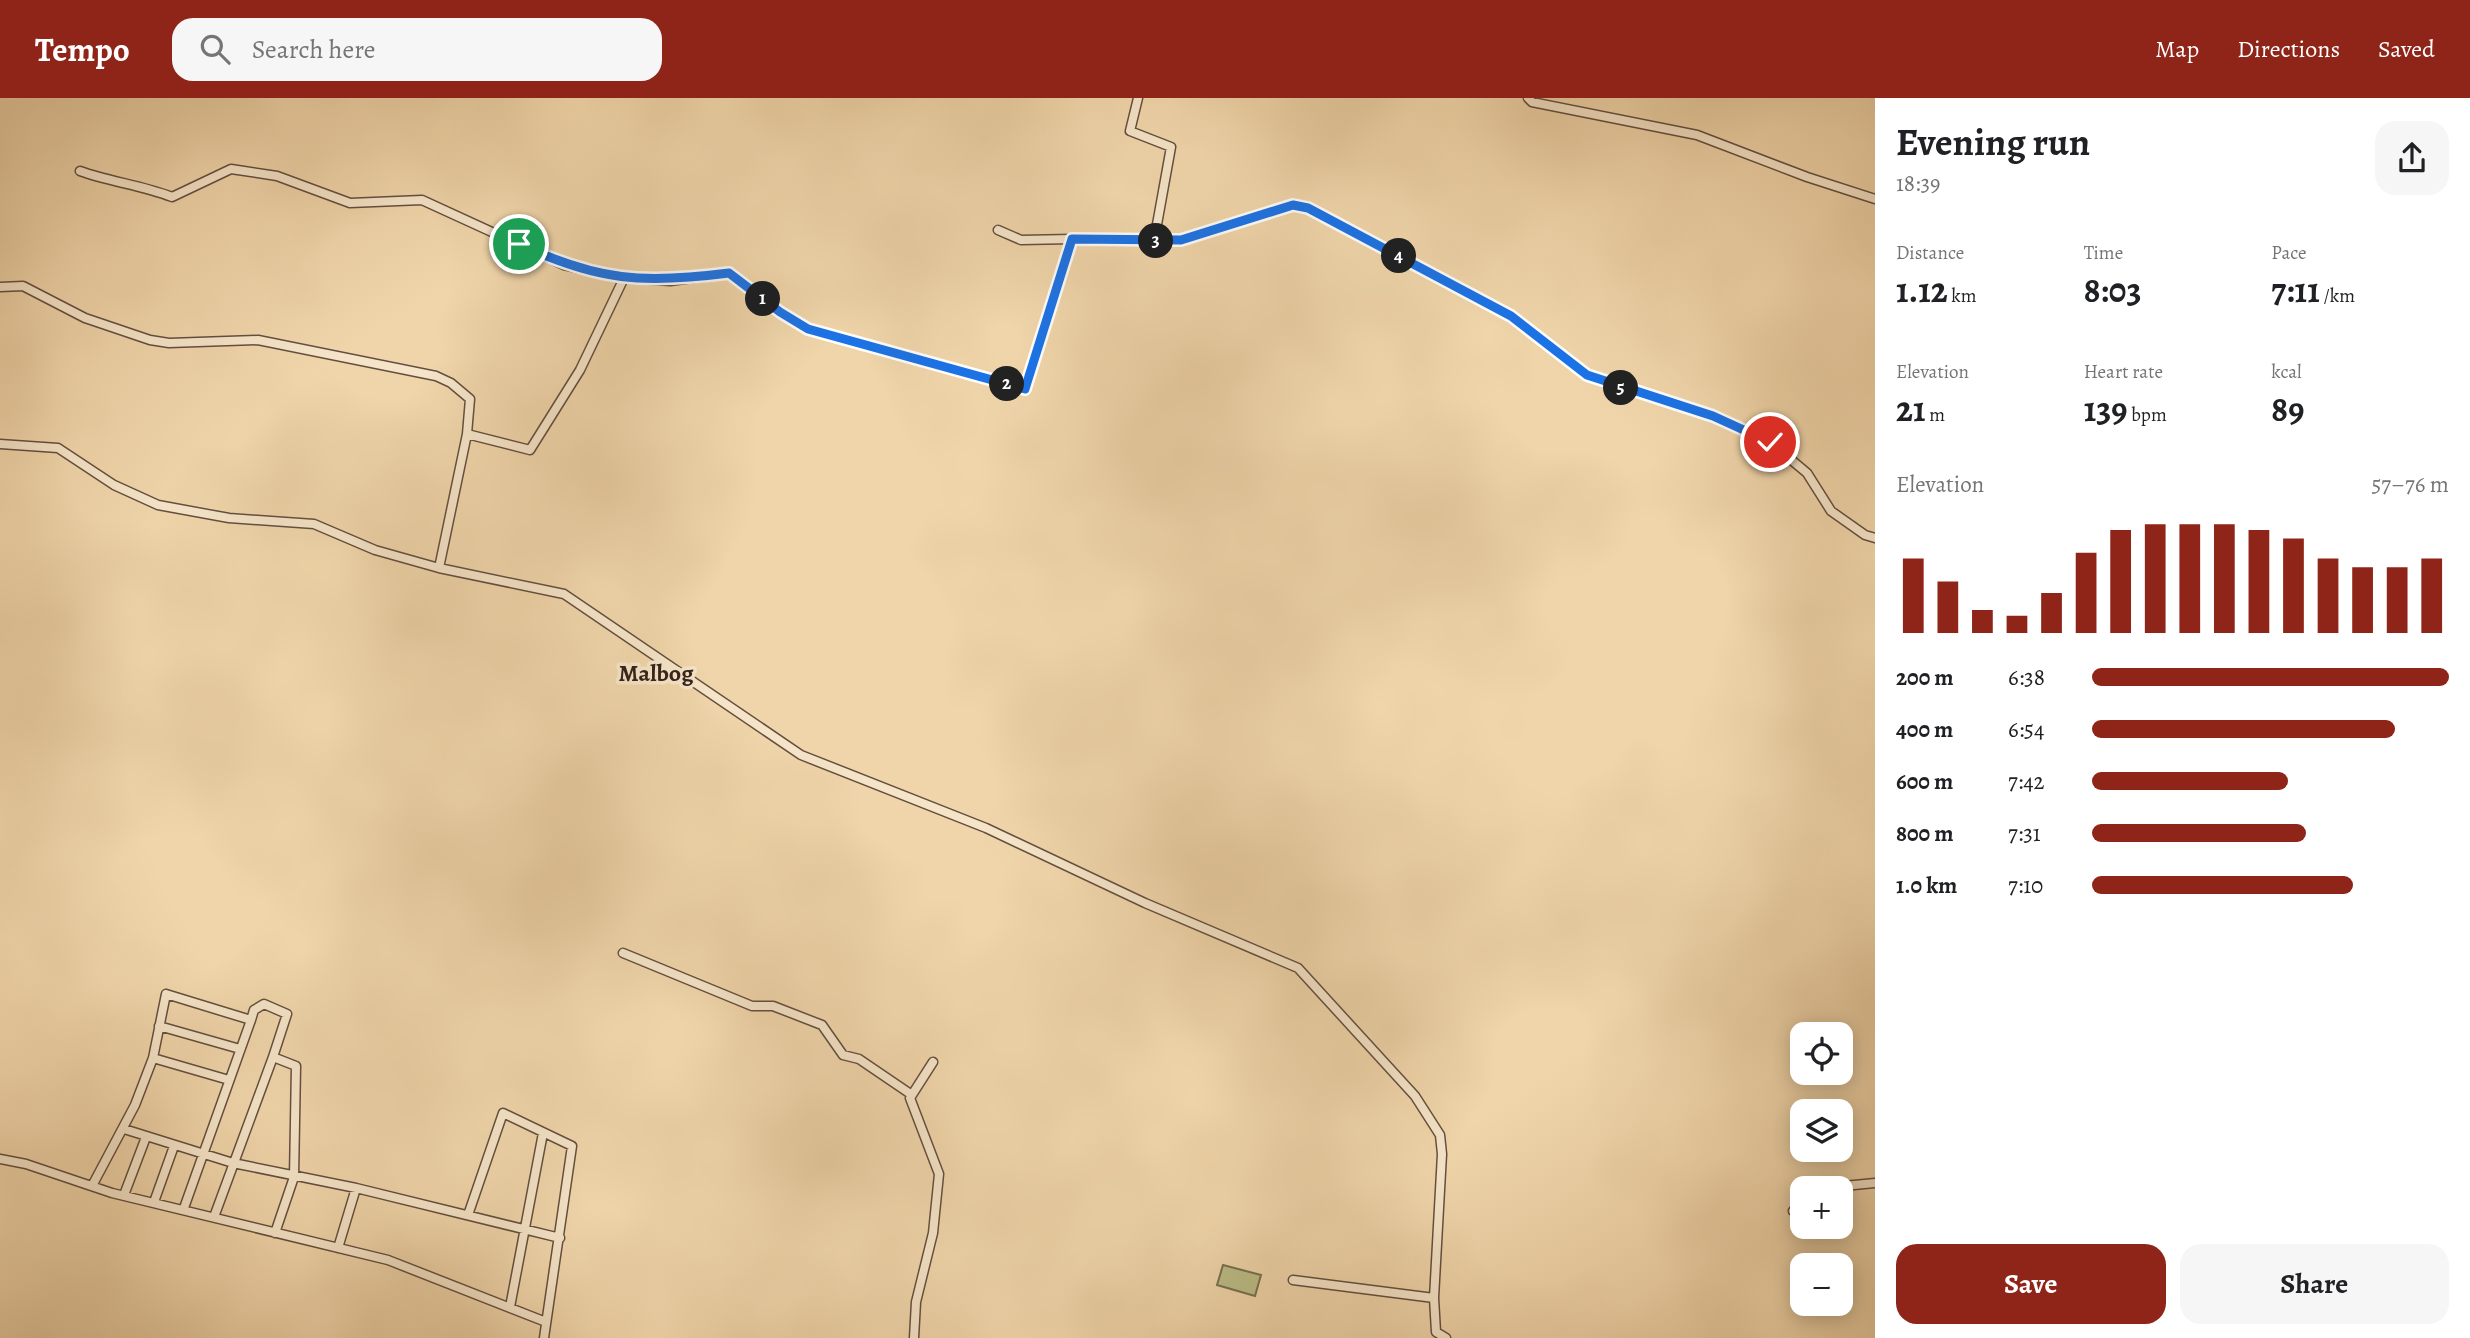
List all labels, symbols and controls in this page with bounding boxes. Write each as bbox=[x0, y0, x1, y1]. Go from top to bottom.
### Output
search box bbox=[172, 18, 662, 81]
text: Tempo bbox=[35, 27, 130, 72]
icon: search bbox=[196, 30, 234, 68]
text: Search here bbox=[252, 32, 375, 67]
text: Map bbox=[2155, 33, 2199, 65]
text: Directions bbox=[2237, 33, 2340, 65]
text: Saved bbox=[2378, 33, 2435, 65]
text: Evening run bbox=[1896, 116, 2090, 168]
button: share bbox=[2375, 121, 2449, 195]
text: 18:39 bbox=[1896, 168, 1941, 199]
pin bbox=[489, 214, 549, 274]
pin: 3 bbox=[1138, 223, 1174, 258]
icon: arrive bbox=[500, 225, 538, 263]
text: 3 bbox=[1151, 227, 1160, 253]
pin: 4 bbox=[1382, 238, 1416, 274]
text: Distance bbox=[1896, 240, 1964, 266]
text: Time bbox=[2084, 240, 2123, 266]
text: Pace bbox=[2271, 240, 2307, 266]
text: 4 bbox=[1394, 242, 1403, 268]
text: 1.12 bbox=[1896, 266, 1948, 314]
text: 8:03 bbox=[2084, 266, 2141, 314]
text: 7:11 bbox=[2271, 266, 2320, 314]
pin: 1 bbox=[746, 282, 780, 316]
text: km bbox=[1948, 283, 1977, 309]
text: /km bbox=[2320, 283, 2355, 309]
text: 1 bbox=[759, 285, 766, 311]
text: Elevation bbox=[1896, 359, 1969, 385]
text: Heart rate bbox=[2084, 359, 2163, 385]
text: kcal bbox=[2271, 359, 2302, 385]
pin: 2 bbox=[990, 366, 1024, 402]
text: 2 bbox=[1002, 370, 1011, 396]
pin: 5 bbox=[1604, 370, 1638, 406]
text: 5 bbox=[1616, 374, 1625, 400]
text: 21 bbox=[1896, 385, 1925, 433]
text: 139 bbox=[2084, 385, 2127, 433]
text: 89 bbox=[2271, 385, 2304, 433]
text: m bbox=[1925, 402, 1945, 428]
text: bpm bbox=[2127, 402, 2167, 428]
pin bbox=[1740, 412, 1800, 472]
icon: check bbox=[1751, 423, 1789, 461]
text: Elevation bbox=[1896, 469, 1984, 500]
text: 57–76 m bbox=[2371, 469, 2449, 500]
district label: Malbog bbox=[619, 657, 694, 689]
text: 200 m bbox=[1896, 662, 1954, 693]
text: 6:38 bbox=[2008, 662, 2045, 693]
text: 400 m bbox=[1896, 714, 1953, 745]
text: 6:54 bbox=[2008, 714, 2044, 745]
text: 600 m bbox=[1896, 766, 1953, 797]
text: 7:42 bbox=[2008, 766, 2044, 797]
text: 800 m bbox=[1896, 818, 1953, 849]
text: 7:31 bbox=[2008, 818, 2041, 849]
text: 1.0 km bbox=[1896, 870, 1957, 901]
text: 7:10 bbox=[2008, 870, 2043, 901]
map controls bbox=[1790, 1022, 1853, 1316]
button: locate bbox=[1790, 1022, 1853, 1085]
button: layers bbox=[1790, 1099, 1853, 1162]
button: + bbox=[1790, 1176, 1853, 1239]
button: Save bbox=[1896, 1244, 2166, 1324]
button: Share bbox=[2180, 1244, 2449, 1324]
button: − bbox=[1790, 1253, 1853, 1316]

